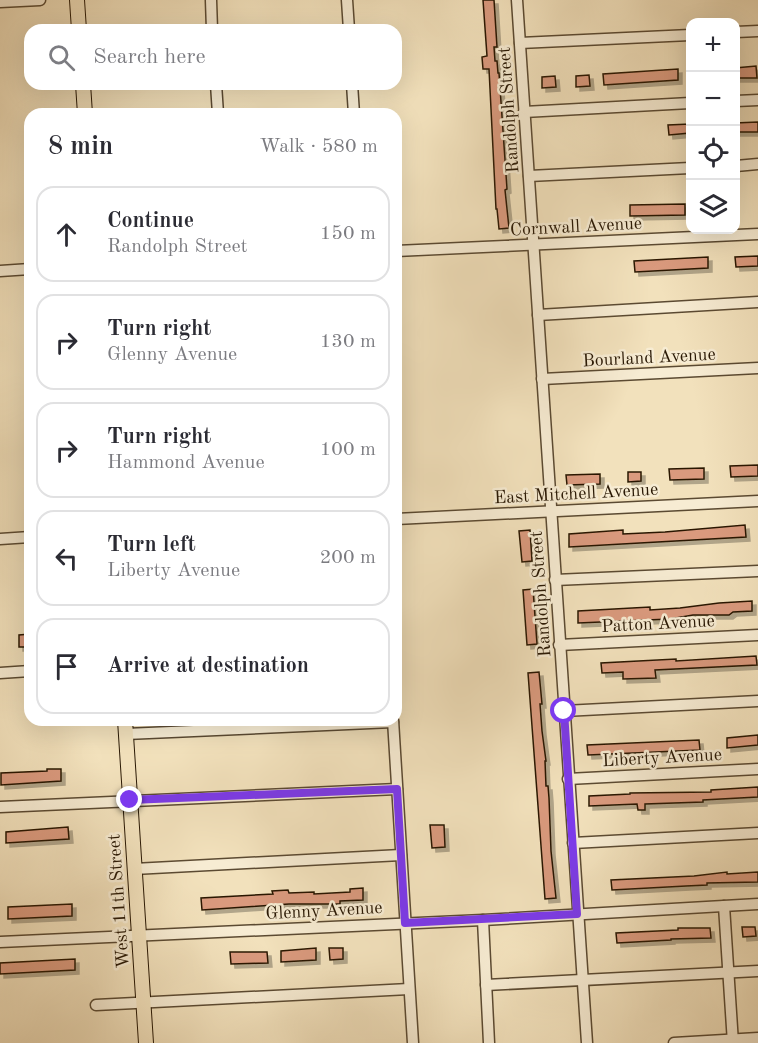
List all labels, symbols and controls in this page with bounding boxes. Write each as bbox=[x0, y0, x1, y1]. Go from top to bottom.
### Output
map controls bbox=[686, 18, 740, 234]
button: + bbox=[686, 18, 740, 72]
search box bbox=[24, 24, 402, 90]
icon: search bbox=[45, 41, 78, 74]
text: Search here bbox=[93, 46, 206, 68]
street label: Randolph Street bbox=[496, 46, 522, 174]
button: − bbox=[686, 72, 740, 126]
button: locate bbox=[686, 126, 740, 180]
text: 8 min bbox=[48, 134, 113, 160]
text: Walk · 580 m bbox=[259, 137, 378, 157]
button: layers bbox=[686, 180, 740, 234]
text: Continue bbox=[107, 210, 194, 232]
street label: Cornwall Avenue bbox=[510, 215, 643, 239]
icon: ahead bbox=[50, 218, 83, 251]
text: 150 m bbox=[320, 224, 376, 244]
text: Randolph Street bbox=[107, 237, 248, 257]
text: Turn right bbox=[107, 318, 211, 340]
icon: right bbox=[50, 326, 83, 359]
text: 130 m bbox=[320, 332, 376, 352]
text: Glenny Avenue bbox=[107, 345, 237, 365]
street label: Bourland Avenue bbox=[582, 346, 716, 370]
text: Turn right bbox=[107, 426, 211, 448]
icon: right bbox=[50, 434, 83, 467]
text: 100 m bbox=[320, 440, 376, 460]
text: Hammond Avenue bbox=[107, 453, 265, 473]
street label: East Mitchell Avenue bbox=[493, 481, 659, 507]
street label: Randolph Street bbox=[528, 530, 554, 658]
text: Turn left bbox=[107, 534, 196, 556]
icon: left bbox=[50, 542, 83, 575]
text: 200 m bbox=[320, 548, 376, 568]
text: Liberty Avenue bbox=[107, 561, 240, 581]
street label: Patton Avenue bbox=[601, 612, 715, 636]
icon: arrive bbox=[50, 650, 83, 683]
text: Arrive at destination bbox=[107, 655, 309, 677]
route start bbox=[550, 697, 576, 723]
street label: Liberty Avenue bbox=[602, 746, 722, 770]
route end bbox=[116, 786, 142, 812]
street label: West 11th Street bbox=[105, 833, 133, 969]
street label: Glenny Avenue bbox=[265, 899, 383, 923]

